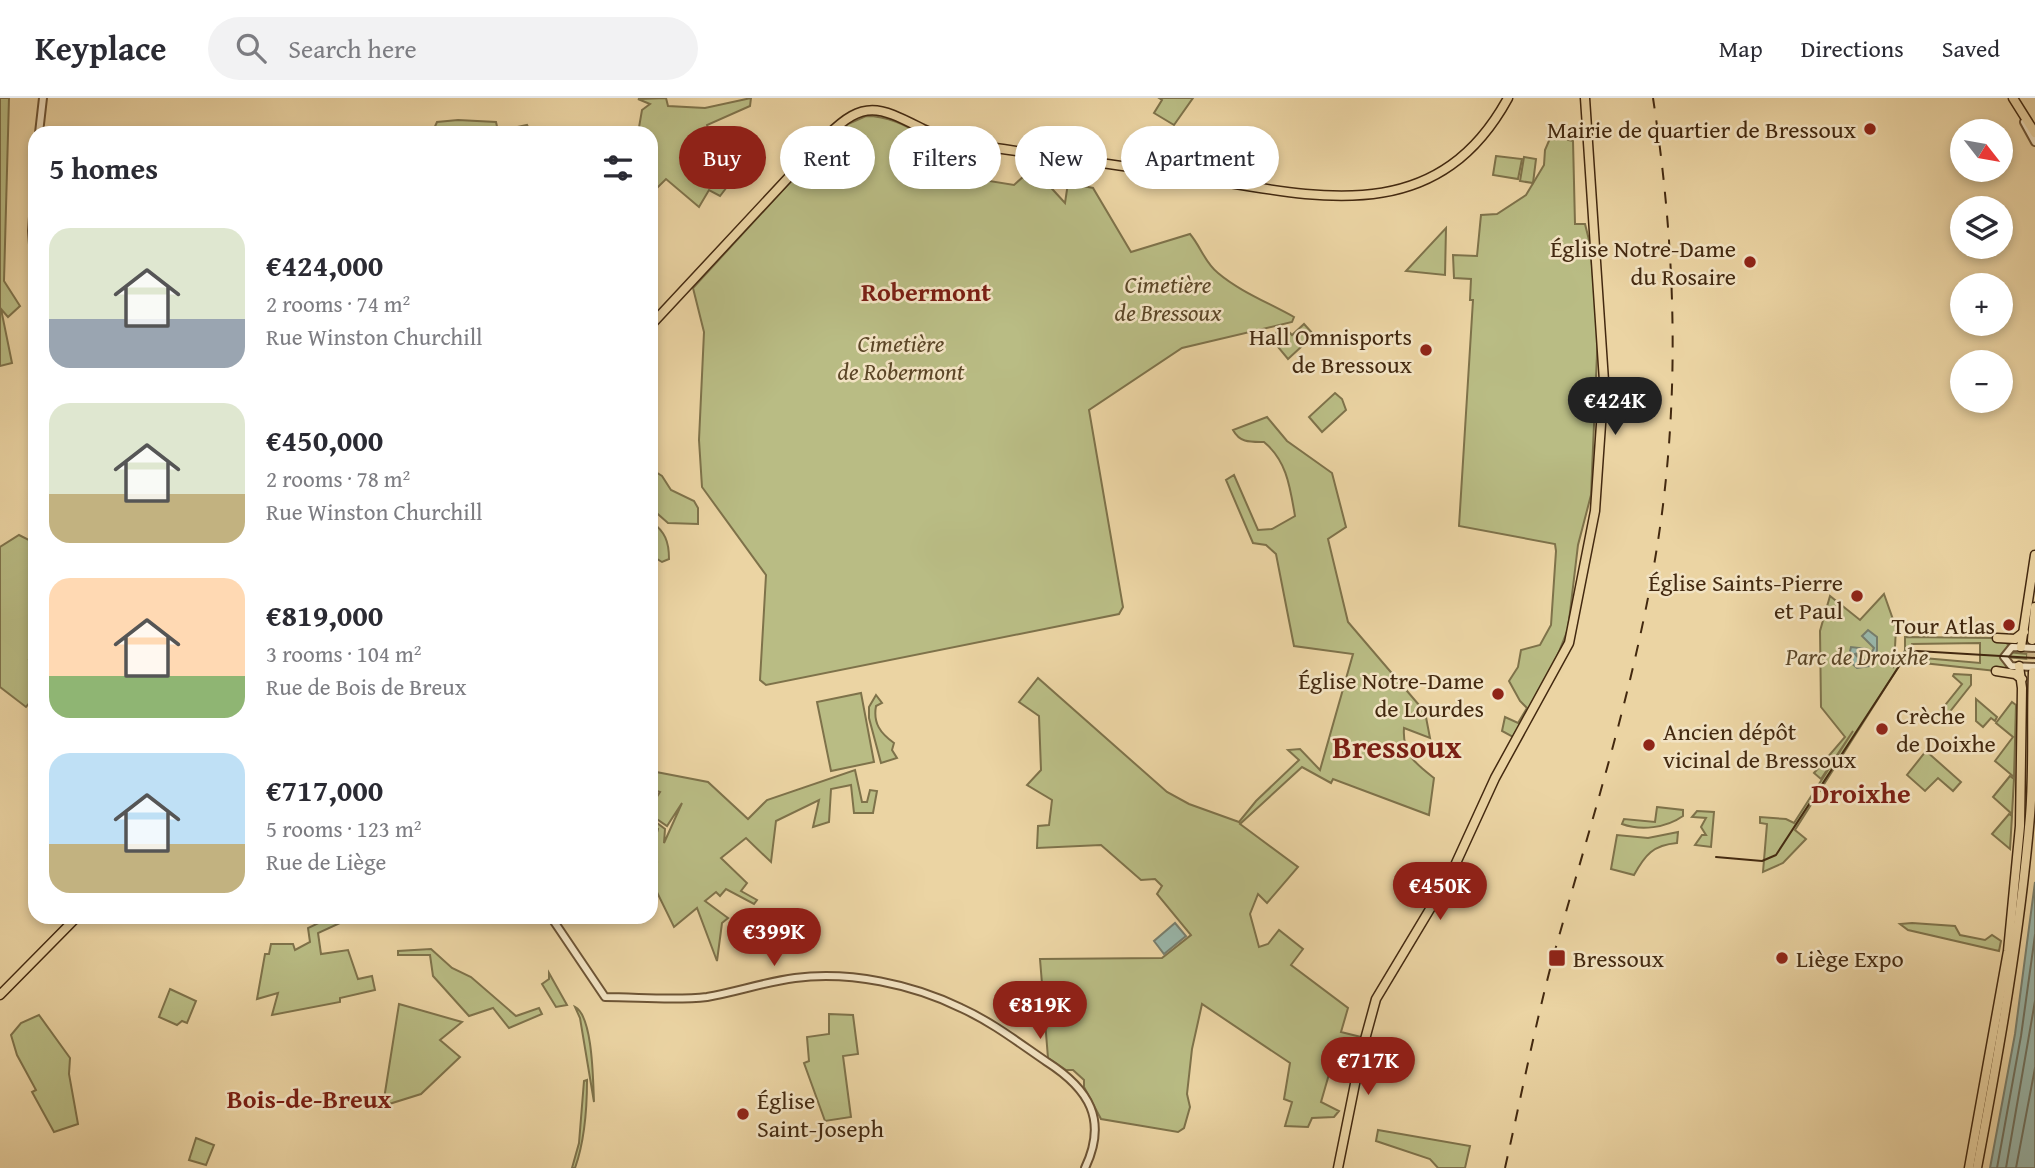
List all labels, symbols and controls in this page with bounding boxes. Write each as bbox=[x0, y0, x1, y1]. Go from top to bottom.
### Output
search box bbox=[208, 17, 698, 80]
text: Keyplace bbox=[35, 24, 166, 72]
icon: search bbox=[232, 29, 270, 67]
text: Search here bbox=[288, 29, 417, 68]
text: Map bbox=[1719, 31, 1763, 66]
text: Directions bbox=[1801, 31, 1904, 66]
text: Saved bbox=[1942, 31, 2000, 66]
place label: Mairie de quartier de Bressoux bbox=[1547, 112, 1857, 147]
north arrow bbox=[1950, 119, 2012, 182]
map controls bbox=[1950, 119, 2013, 413]
marker: Mairie de quartier de Bressoux bbox=[1862, 121, 1878, 137]
chip: Buy bbox=[679, 126, 766, 189]
chip: Rent bbox=[780, 126, 875, 189]
chip: Filters bbox=[889, 126, 1001, 189]
chip: New bbox=[1015, 126, 1107, 189]
chip: Apartment bbox=[1121, 126, 1279, 189]
text: 5 homes bbox=[49, 146, 158, 190]
icon: filters bbox=[599, 149, 637, 187]
button: layers bbox=[1950, 196, 2013, 259]
place label: Église Notre-Dame du Rosaire bbox=[1550, 231, 1736, 294]
text: €424,000 bbox=[266, 243, 383, 287]
marker: Église Notre-Dame du Rosaire bbox=[1742, 254, 1758, 270]
icon: home bbox=[105, 256, 189, 340]
park label: Cimetière de Bressoux bbox=[1115, 267, 1222, 330]
district label: Robermont bbox=[861, 272, 991, 311]
button: + bbox=[1950, 273, 2013, 336]
text: 2 rooms · 74 m² bbox=[266, 287, 410, 320]
place label: Hall Omnisports de Bressoux bbox=[1249, 319, 1413, 382]
text: Rue Winston Churchill bbox=[266, 320, 483, 353]
park label: Cimetière de Robermont bbox=[838, 326, 965, 389]
marker: Hall Omnisports de Bressoux bbox=[1418, 342, 1434, 358]
button: − bbox=[1950, 350, 2013, 413]
pin: €424K bbox=[1566, 378, 1664, 437]
text: €424K bbox=[1584, 383, 1646, 416]
text: €450,000 bbox=[266, 418, 383, 462]
icon: home bbox=[105, 431, 189, 515]
text: 2 rooms · 78 m² bbox=[266, 462, 410, 495]
text: Rue Winston Churchill bbox=[266, 495, 483, 528]
place label: Église Saints-Pierre et Paul bbox=[1648, 565, 1843, 628]
marker: Église Saints-Pierre et Paul bbox=[1849, 588, 1865, 604]
text: €819,000 bbox=[266, 593, 383, 637]
icon: home bbox=[105, 606, 189, 690]
place label: Tour Atlas bbox=[1891, 608, 1995, 643]
marker: Tour Atlas bbox=[2001, 617, 2017, 633]
text: 3 rooms · 104 m² bbox=[266, 637, 421, 670]
park label: Parc de Droixhe bbox=[1785, 639, 1929, 674]
place label: Église Notre-Dame de Lourdes bbox=[1298, 663, 1484, 726]
text: Rue de Bois de Breux bbox=[266, 670, 466, 703]
marker: Église Notre-Dame de Lourdes bbox=[1490, 686, 1506, 702]
place label: Crèche de Doixhe bbox=[1896, 698, 1996, 761]
place label: Ancien dépôt vicinal de Bressoux bbox=[1663, 714, 1857, 777]
marker: Crèche de Doixhe bbox=[1874, 721, 1890, 737]
district label: Bressoux bbox=[1332, 723, 1462, 770]
marker: Ancien dépôt vicinal de Bressoux bbox=[1641, 737, 1657, 753]
text: €717,000 bbox=[266, 768, 383, 812]
district label: Droixhe bbox=[1811, 772, 1911, 813]
icon: home bbox=[105, 781, 189, 865]
text: 5 rooms · 123 m² bbox=[266, 812, 421, 845]
text: Rue de Liège bbox=[266, 845, 386, 878]
pin: €450K bbox=[1391, 862, 1489, 922]
text: €450K bbox=[1409, 868, 1471, 901]
pin: €399K bbox=[725, 908, 823, 968]
text: €399K bbox=[743, 914, 805, 947]
place label: Bressoux bbox=[1573, 941, 1665, 976]
place label: Liège Expo bbox=[1796, 941, 1904, 976]
marker: Bressoux bbox=[1547, 948, 1567, 968]
marker: Liège Expo bbox=[1774, 950, 1790, 966]
pin: €819K bbox=[991, 982, 1089, 1041]
text: €819K bbox=[1009, 987, 1071, 1020]
pin: €717K bbox=[1319, 1038, 1417, 1097]
text: €717K bbox=[1337, 1043, 1399, 1076]
district label: Bois-de-Breux bbox=[227, 1079, 392, 1118]
place label: Église Saint-Joseph bbox=[757, 1083, 885, 1146]
marker: Église Saint-Joseph bbox=[735, 1106, 751, 1122]

